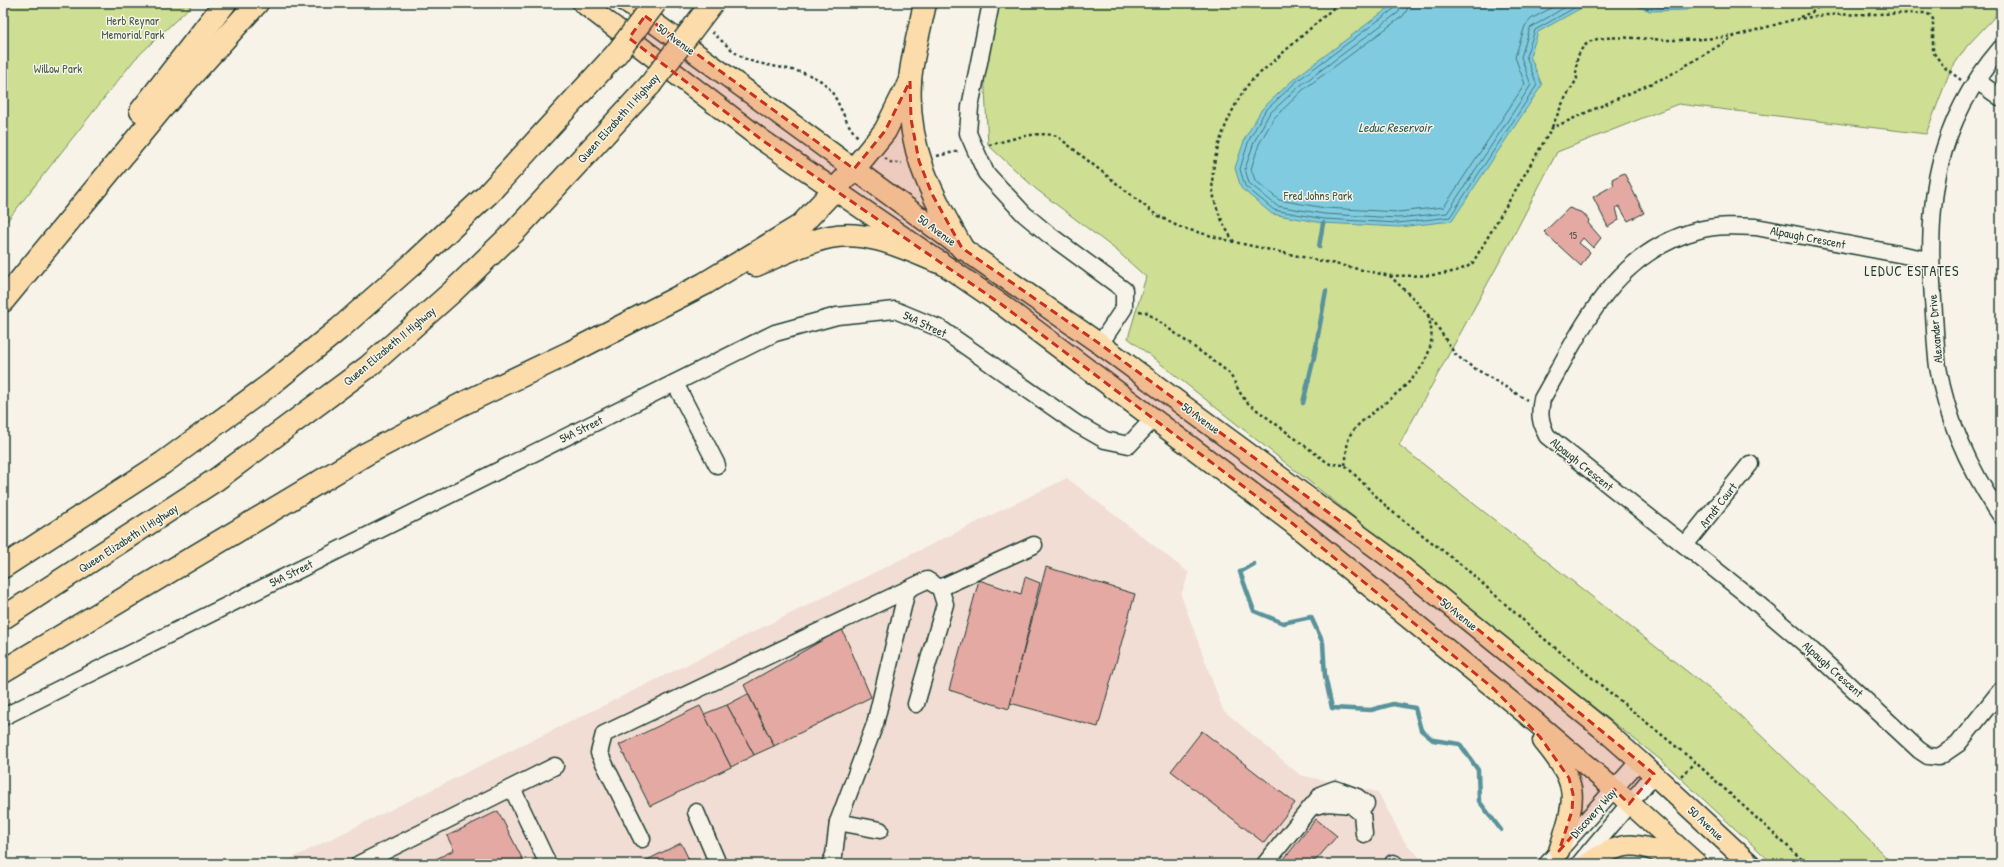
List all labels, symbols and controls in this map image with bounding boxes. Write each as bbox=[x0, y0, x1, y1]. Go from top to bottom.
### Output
park label: Herb Reynar Memorial Park bbox=[102, 12, 164, 43]
street label: 50 Avenue bbox=[653, 19, 699, 59]
park label: Willow Park bbox=[34, 60, 82, 77]
street label: Queen Elizabeth II Highway bbox=[573, 69, 663, 167]
water label: Leduc Reservoir bbox=[1359, 118, 1433, 136]
park label: Fred Johns Park bbox=[1283, 187, 1352, 204]
street label: 50 Avenue bbox=[914, 210, 960, 250]
street label: Alpaugh Crescent bbox=[1769, 221, 1848, 253]
house number: 15 bbox=[1569, 229, 1578, 242]
district label: LEDUC ESTATES bbox=[1865, 261, 1959, 280]
street label: Alexander Drive bbox=[1924, 294, 1946, 364]
street label: Queen Elizabeth II Highway bbox=[339, 302, 439, 390]
street label: 54A Street bbox=[900, 307, 950, 342]
street label: 50 Avenue bbox=[1178, 398, 1224, 438]
street label: 54A Street bbox=[557, 411, 606, 447]
street label: Alpaugh Crescent bbox=[1547, 433, 1618, 495]
street label: Arndt Court bbox=[1695, 478, 1741, 531]
street label: Queen Elizabeth II Highway bbox=[75, 499, 181, 577]
street label: 54A Street bbox=[267, 555, 316, 591]
street label: 50 Avenue bbox=[1437, 594, 1481, 634]
street label: Alpaugh Crescent bbox=[1799, 637, 1868, 701]
street label: Discovery Way bbox=[1566, 784, 1620, 842]
street label: 50 Avenue bbox=[1684, 802, 1728, 844]

